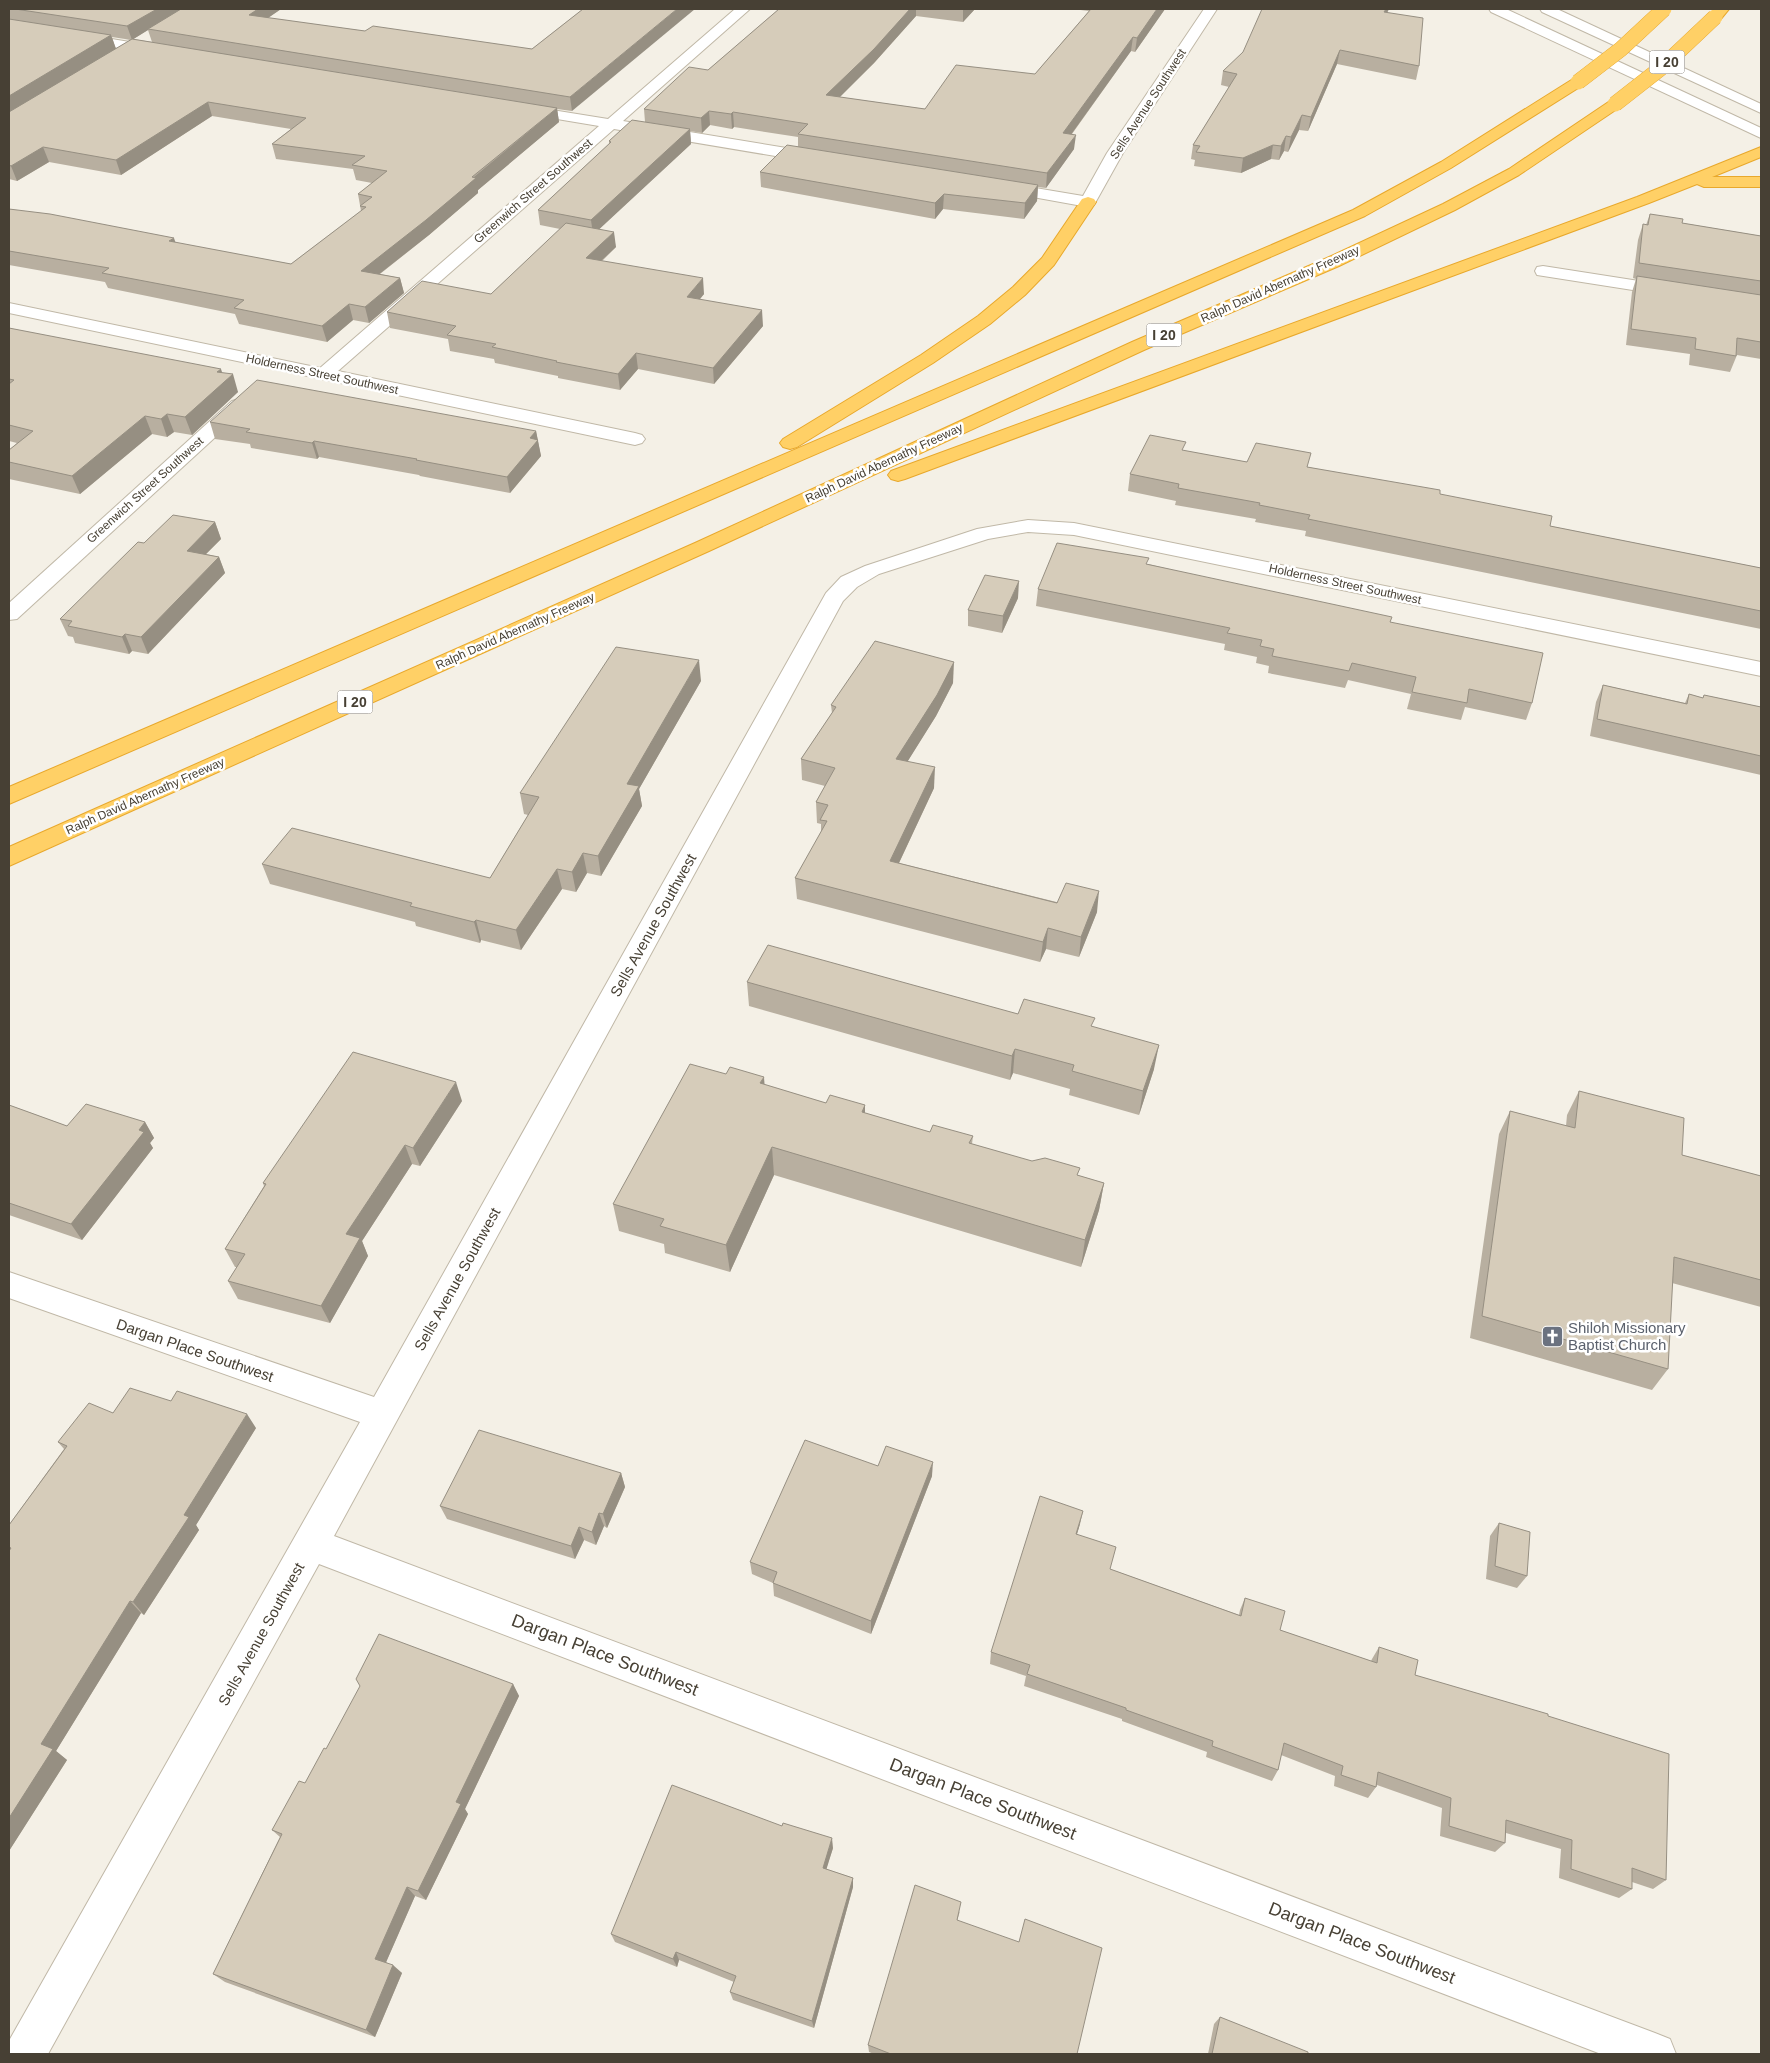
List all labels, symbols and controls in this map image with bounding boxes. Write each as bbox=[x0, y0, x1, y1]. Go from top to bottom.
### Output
street label: Sells Avenue Southwest bbox=[1107, 46, 1189, 162]
road number: I 20 bbox=[1650, 51, 1684, 74]
street label: Greenwich Street Southwest bbox=[471, 135, 595, 246]
street label: Ralph David Abernathy Freeway bbox=[1199, 243, 1361, 325]
road number: I 20 bbox=[1146, 324, 1182, 346]
street label: Holderness Street Southwest bbox=[245, 351, 400, 397]
street label: Ralph David Abernathy Freeway bbox=[803, 420, 965, 506]
street label: Greenwich Street Southwest bbox=[84, 433, 207, 546]
street label: Holderness Street Southwest bbox=[1268, 561, 1423, 607]
street label: Ralph David Abernathy Freeway bbox=[434, 590, 596, 672]
road number: I 20 bbox=[338, 690, 372, 714]
street label: Ralph David Abernathy Freeway bbox=[64, 755, 226, 837]
street label: Sells Avenue Southwest bbox=[607, 850, 700, 999]
street label: Sells Avenue Southwest bbox=[411, 1204, 504, 1353]
street label: Dargan Place Southwest bbox=[114, 1315, 277, 1385]
place label: Shiloh Missionary Baptist Church bbox=[1568, 1319, 1686, 1353]
church icon: Shiloh Missionary Baptist Church bbox=[1540, 1324, 1564, 1348]
street label: Sells Avenue Southwest bbox=[215, 1559, 308, 1708]
street label: Dargan Place Southwest bbox=[509, 1610, 701, 1700]
street label: Dargan Place Southwest bbox=[887, 1754, 1079, 1844]
street label: Dargan Place Southwest bbox=[1266, 1898, 1458, 1988]

